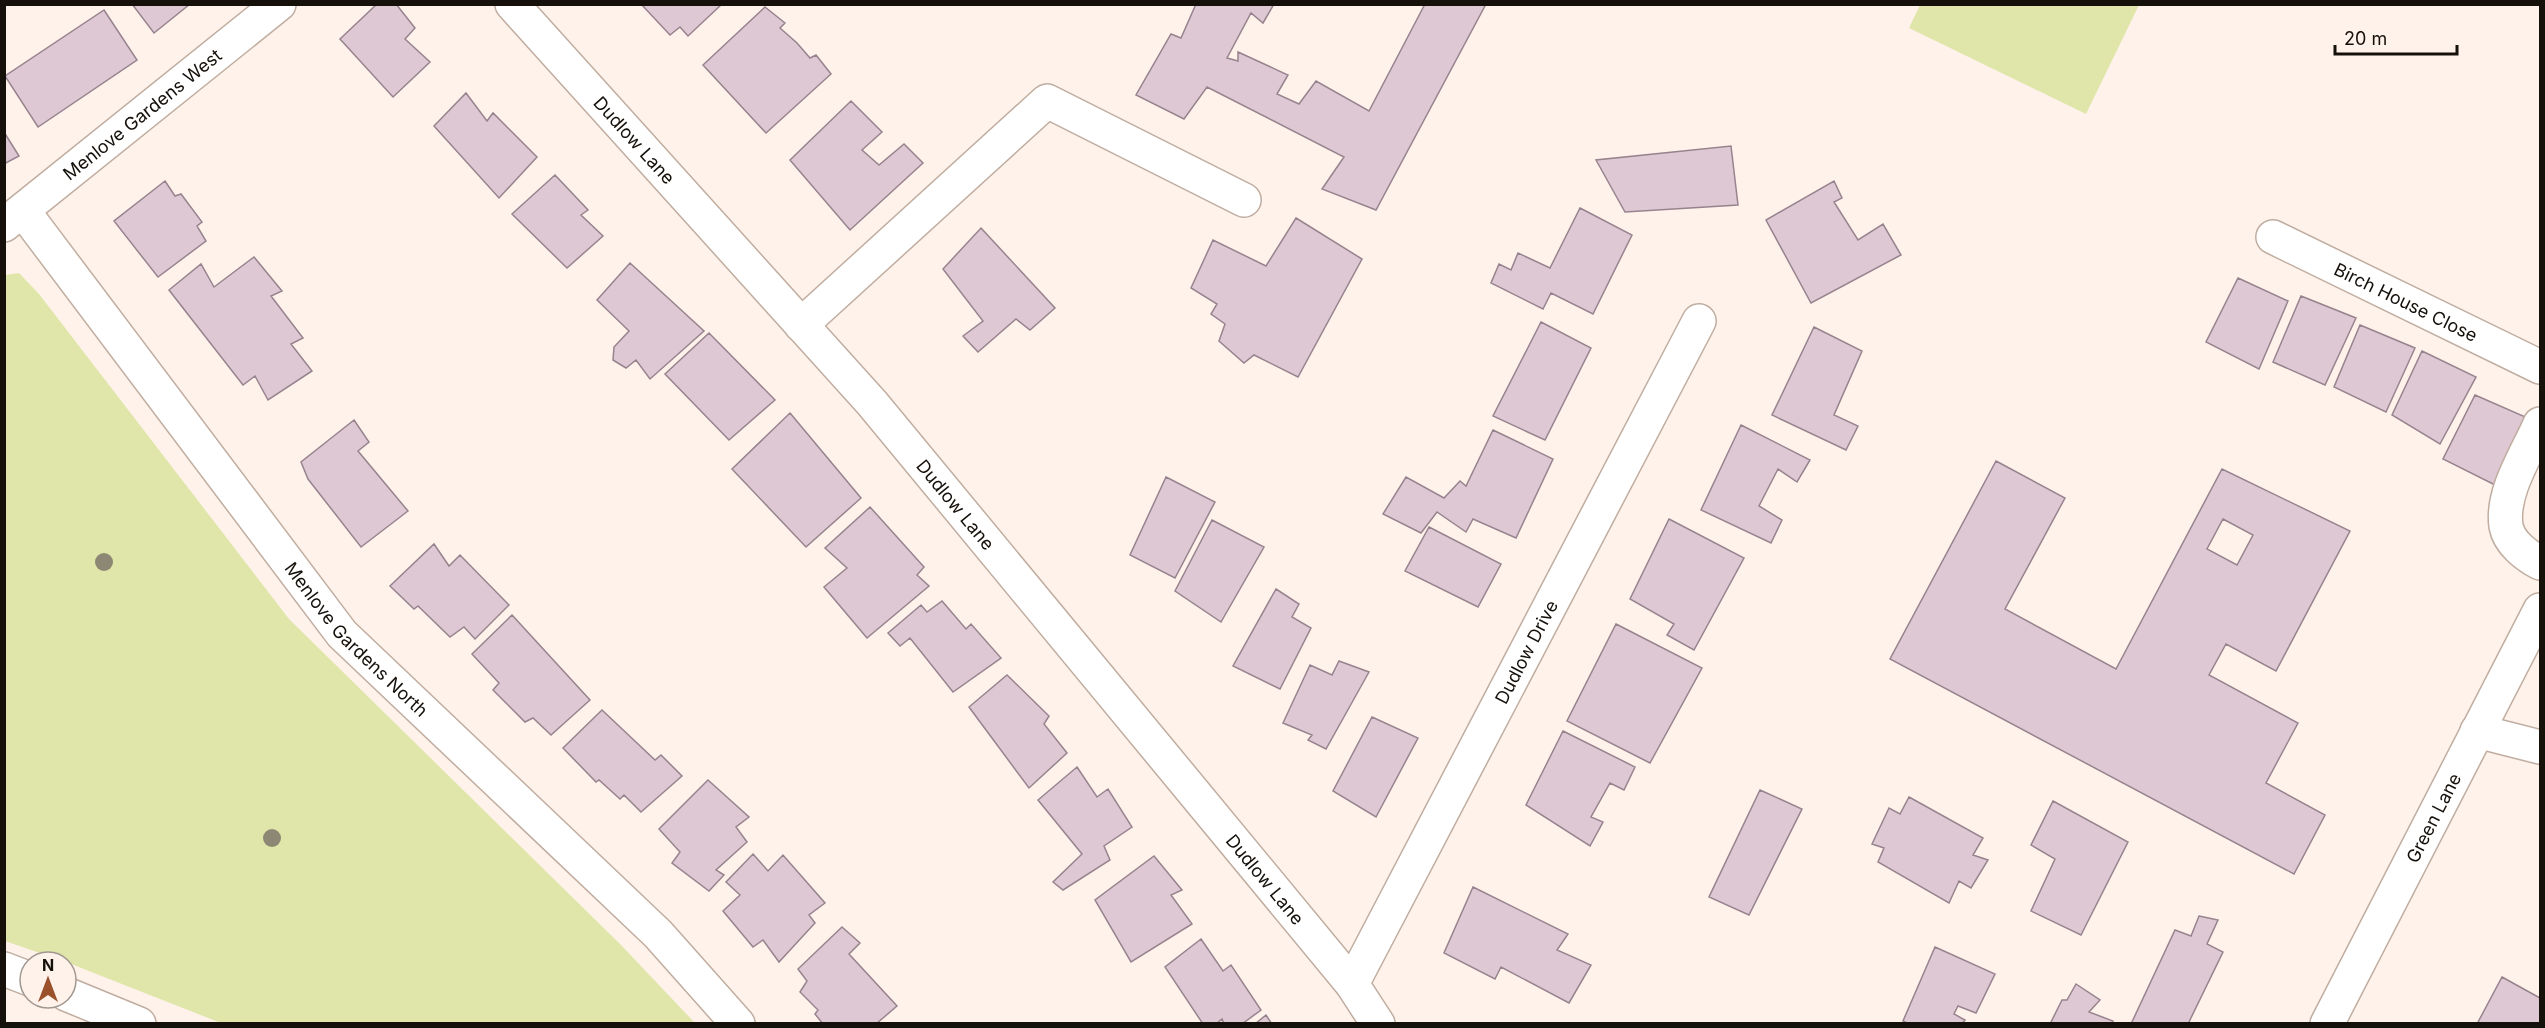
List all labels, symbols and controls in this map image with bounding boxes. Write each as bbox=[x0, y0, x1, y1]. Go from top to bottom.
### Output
scale bar bbox=[2335, 18, 2456, 56]
text: 20 m bbox=[2344, 28, 2387, 49]
street label: Menlove Gardens West bbox=[59, 44, 225, 184]
street label: Dudlow Lane bbox=[590, 92, 679, 188]
street label: Birch House Close bbox=[2331, 258, 2481, 346]
street label: Dudlow Lane bbox=[912, 455, 999, 554]
street label: Menlove Gardens North bbox=[281, 558, 432, 721]
street label: Dudlow Drive bbox=[1490, 596, 1562, 707]
street label: Green Lane bbox=[2401, 769, 2465, 866]
street label: Dudlow Lane bbox=[1222, 830, 1309, 929]
north arrow bbox=[18, 950, 78, 1010]
text: N bbox=[42, 955, 54, 975]

